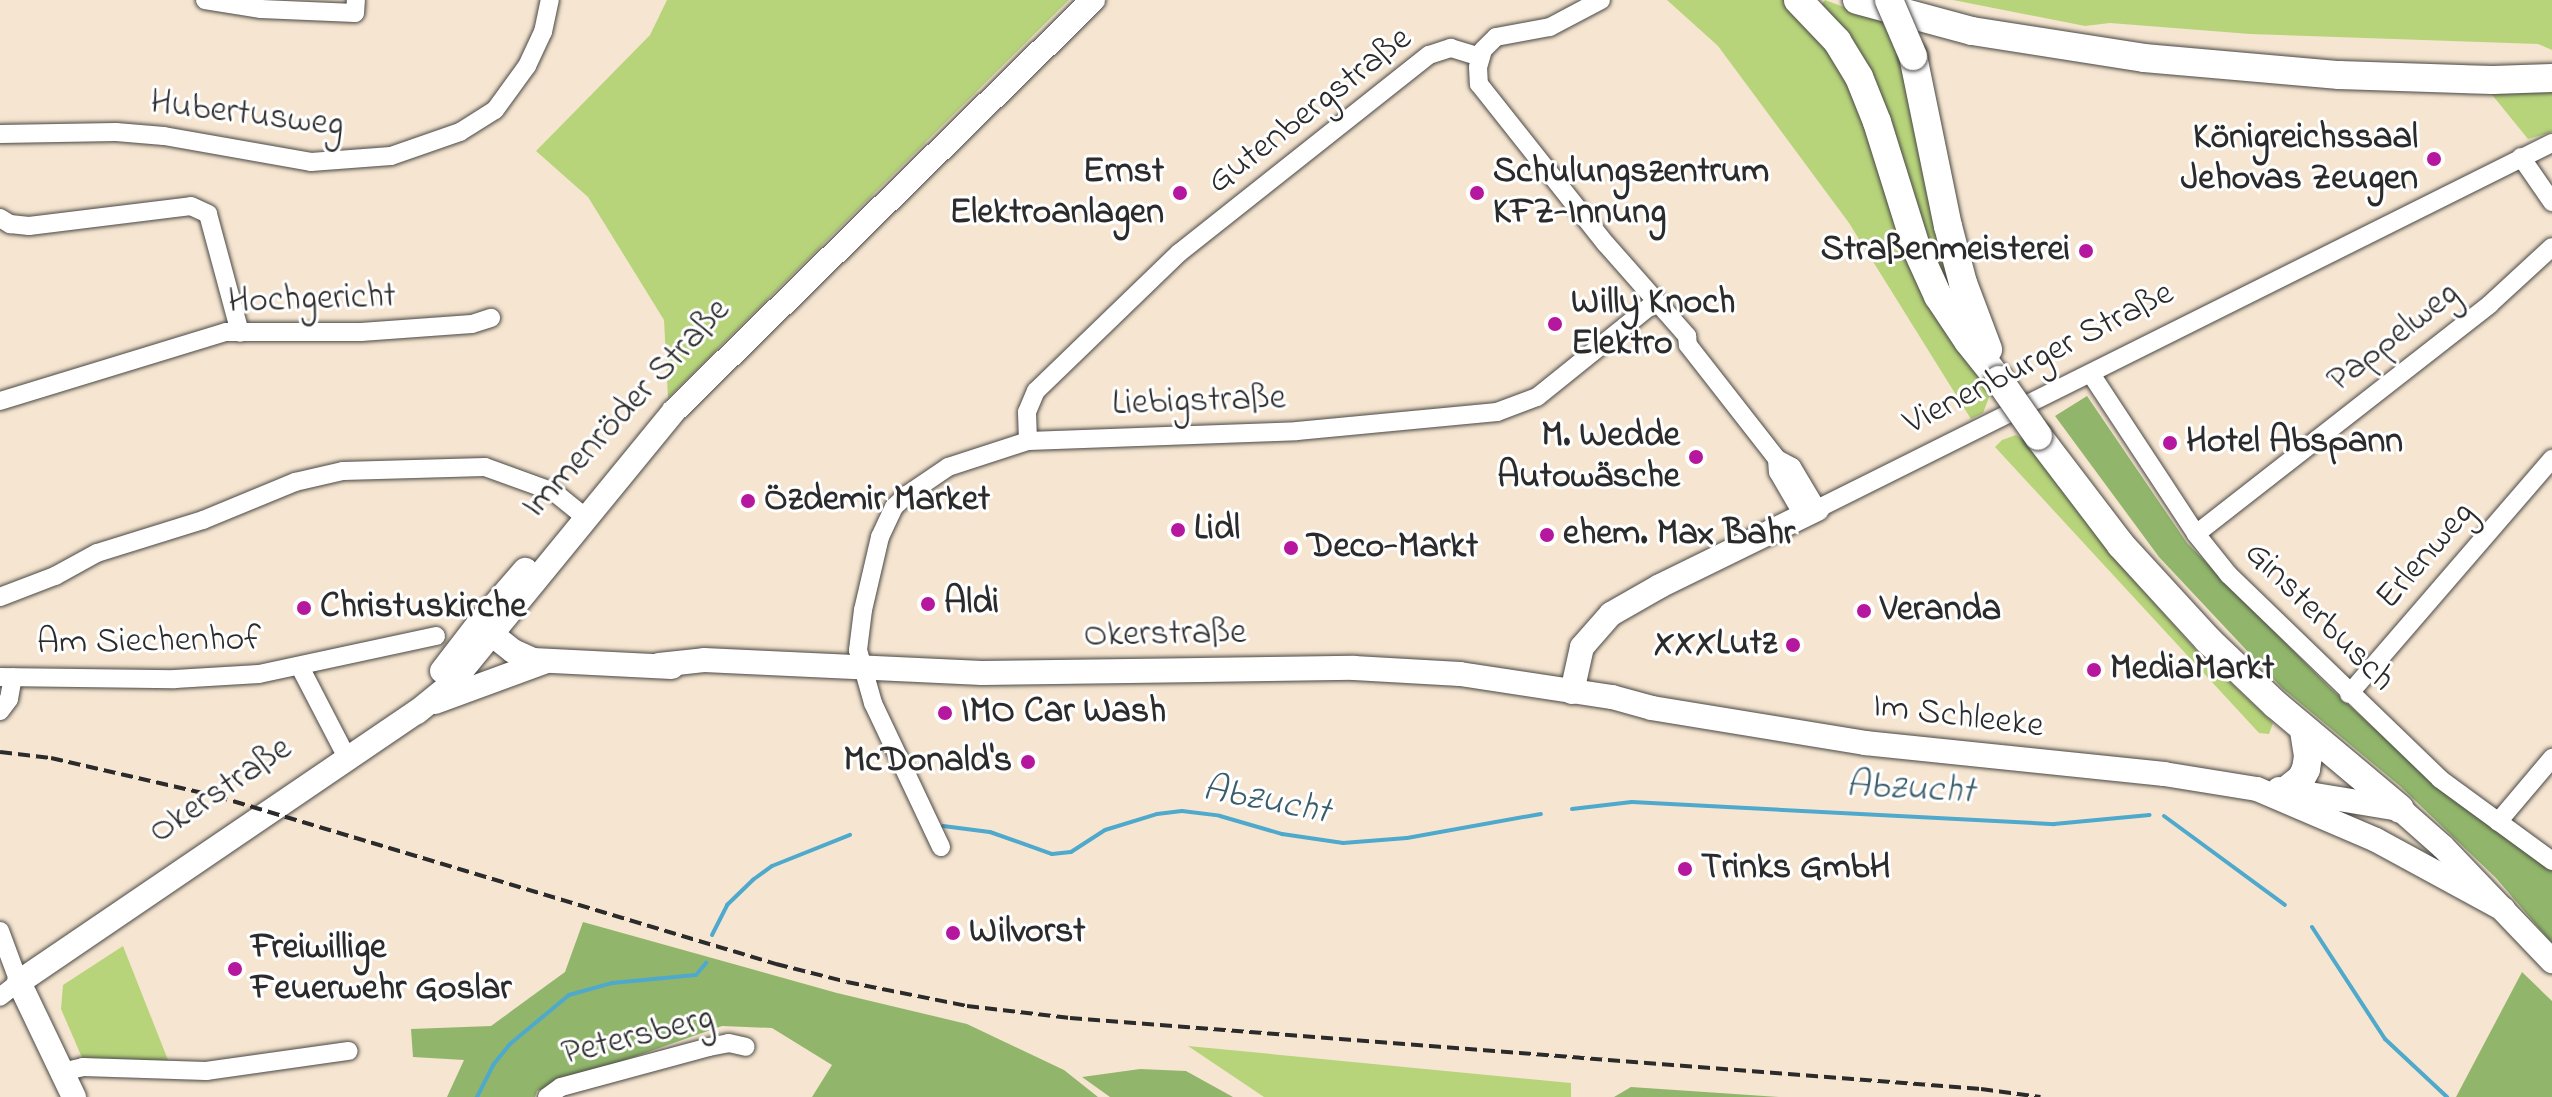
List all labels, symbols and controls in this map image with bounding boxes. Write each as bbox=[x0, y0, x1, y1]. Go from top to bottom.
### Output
street label: Gutenbergstraße bbox=[1199, 18, 1421, 204]
street label: Hubertusweg bbox=[148, 82, 346, 148]
place label: Königreichssaal Jehovas Zeugen bbox=[2181, 116, 2418, 201]
place label: Ernst Elektroanlagen bbox=[950, 150, 1164, 235]
place label: Schulungszentrum KFZ-Innung bbox=[1493, 150, 1769, 235]
marker: Königreichssaal Jehovas Zeugen bbox=[2425, 150, 2443, 168]
marker: Ernst Elektroanlagen bbox=[1171, 184, 1189, 202]
marker: Schulungszentrum KFZ-Innung bbox=[1468, 184, 1486, 202]
place label: Straßenmeisterei bbox=[1821, 229, 2070, 273]
marker: Straßenmeisterei bbox=[2077, 242, 2095, 260]
street label: Vienenburger Straße bbox=[1897, 272, 2181, 446]
street label: Pappelweg bbox=[2319, 273, 2469, 403]
street label: Hochgericht bbox=[227, 275, 397, 325]
place label: Willy Knoch Elektro bbox=[1571, 281, 1735, 366]
street label: Immenröder Straße bbox=[514, 290, 740, 528]
marker: Willy Knoch Elektro bbox=[1546, 315, 1564, 333]
street label: Liebigstraße bbox=[1112, 377, 1286, 427]
place label: M. Wedde Autowäsche bbox=[1497, 414, 1680, 499]
place label: Hotel Abspann bbox=[2186, 421, 2403, 465]
marker: Hotel Abspann bbox=[2161, 434, 2179, 452]
marker: M. Wedde Autowäsche bbox=[1687, 448, 1705, 466]
place label: Özdemir Market bbox=[764, 479, 990, 523]
marker: Özdemir Market bbox=[739, 492, 757, 510]
street label: Erlenweg bbox=[2367, 493, 2485, 619]
place label: Lidl bbox=[1194, 508, 1240, 552]
place label: ehem. Max Bahr bbox=[1563, 513, 1795, 557]
marker: Lidl bbox=[1169, 521, 1187, 539]
place label: Deco-Markt bbox=[1307, 526, 1478, 570]
marker: ehem. Max Bahr bbox=[1538, 526, 1556, 544]
street label: Ginsterbusch bbox=[2235, 533, 2403, 701]
marker: Deco-Markt bbox=[1282, 539, 1300, 557]
place label: Aldi bbox=[944, 582, 999, 626]
place label: Christuskirche bbox=[320, 586, 526, 630]
place label: Veranda bbox=[1880, 589, 2001, 633]
marker: Aldi bbox=[919, 595, 937, 613]
marker: Christuskirche bbox=[295, 599, 313, 617]
marker: Veranda bbox=[1855, 602, 1873, 620]
street label: Okerstraße bbox=[1083, 612, 1247, 658]
street label: Am Siechenhof bbox=[36, 618, 262, 666]
place label: XXXLutz bbox=[1654, 623, 1777, 667]
marker: XXXLutz bbox=[1784, 636, 1802, 654]
place label: MediaMarkt bbox=[2110, 648, 2274, 692]
marker: MediaMarkt bbox=[2085, 661, 2103, 679]
street label: Im Schleeke bbox=[1870, 685, 2046, 749]
place label: IMO Car Wash bbox=[961, 691, 1166, 735]
marker: IMO Car Wash bbox=[936, 704, 954, 722]
street label: Okerstraße bbox=[141, 728, 301, 854]
place label: McDonald's bbox=[843, 740, 1012, 784]
marker: McDonald's bbox=[1019, 753, 1037, 771]
water label: Abzucht bbox=[1845, 764, 1975, 816]
water label: Abzucht bbox=[1198, 767, 1334, 837]
place label: Trinks GmbH bbox=[1701, 847, 1891, 891]
marker: Trinks GmbH bbox=[1676, 860, 1694, 878]
place label: Wilvorst bbox=[969, 911, 1085, 955]
marker: Wilvorst bbox=[944, 924, 962, 942]
place label: Freiwillige Feuerwehr Goslar bbox=[251, 926, 511, 1011]
marker: Freiwillige Feuerwehr Goslar bbox=[226, 960, 244, 978]
street label: Petersberg bbox=[558, 997, 718, 1077]

